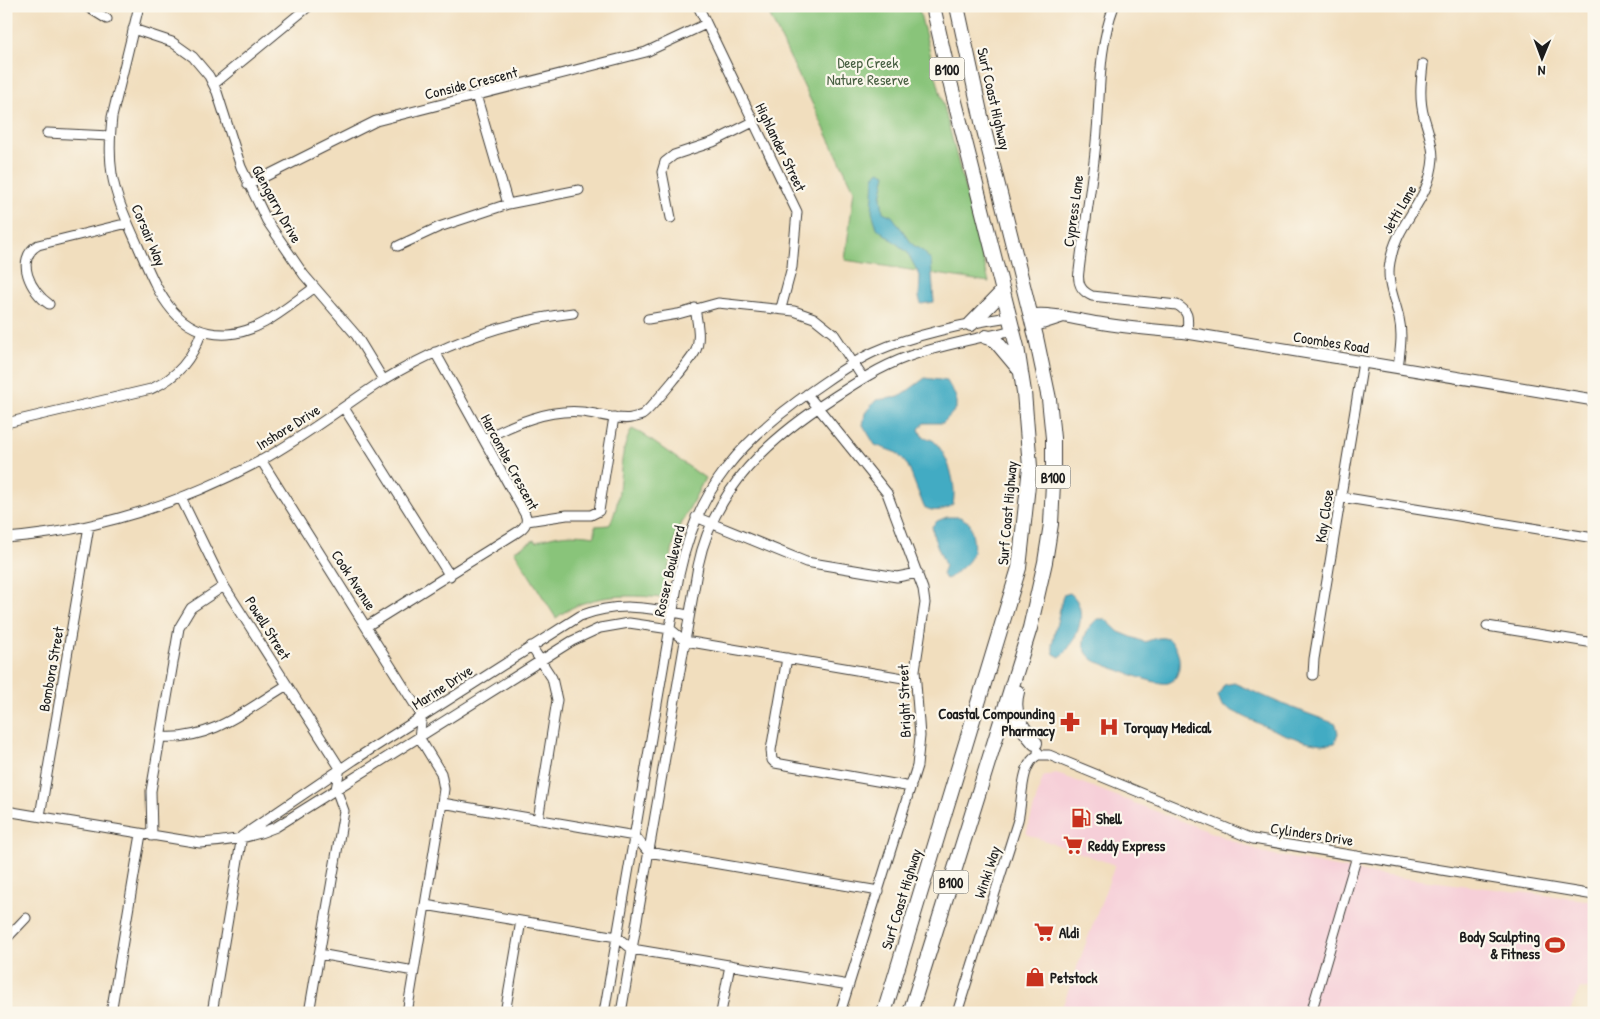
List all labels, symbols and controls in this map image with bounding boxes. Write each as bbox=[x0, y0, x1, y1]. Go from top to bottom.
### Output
north arrow bbox=[1518, 32, 1568, 82]
street label: Surf Coast Highway bbox=[972, 46, 1016, 152]
park label: Deep Creek Nature Reserve bbox=[827, 52, 909, 90]
road number: B100 bbox=[930, 58, 964, 80]
street label: Conside Crescent bbox=[422, 61, 520, 105]
text: N bbox=[1537, 62, 1546, 81]
street label: Highlander Street bbox=[751, 99, 812, 195]
street label: Glengarry Drive bbox=[247, 161, 307, 247]
street label: Cypress Lane bbox=[1058, 174, 1088, 248]
street label: Jetti Lane bbox=[1377, 181, 1421, 237]
street label: Corsair Way bbox=[126, 201, 172, 269]
street label: Coombes Road bbox=[1292, 326, 1371, 358]
street label: Inshore Drive bbox=[252, 399, 324, 455]
street label: Harcombe Crescent bbox=[476, 410, 545, 514]
street label: Surf Coast Highway bbox=[992, 460, 1022, 566]
road number: B100 bbox=[1036, 466, 1070, 488]
street label: Kay Close bbox=[1309, 488, 1339, 544]
street label: Rosser Boulevard bbox=[648, 523, 690, 619]
street label: Cook Avenue bbox=[327, 546, 381, 614]
street label: Powell Street bbox=[240, 592, 296, 664]
street label: Bombora Street bbox=[33, 624, 69, 713]
street label: Marine Drive bbox=[408, 660, 476, 714]
street label: Bright Street bbox=[892, 663, 916, 738]
place label: Coastal Compounding Pharmacy bbox=[938, 703, 1056, 742]
pharmacy icon: Coastal Compounding Pharmacy bbox=[1059, 711, 1081, 733]
hospital icon: Torquay Medical bbox=[1098, 716, 1120, 738]
place label: Torquay Medical bbox=[1123, 717, 1212, 739]
fuel station icon: Shell bbox=[1070, 807, 1092, 829]
place label: Shell bbox=[1096, 808, 1122, 829]
street label: Cylinders Drive bbox=[1269, 817, 1355, 851]
supermarket icon: Reddy Express bbox=[1062, 834, 1084, 856]
place label: Reddy Express bbox=[1088, 835, 1166, 857]
street label: Winki Way bbox=[969, 843, 1005, 901]
street label: Surf Coast Highway bbox=[876, 846, 926, 952]
road number: B100 bbox=[934, 870, 968, 894]
supermarket icon: Aldi bbox=[1033, 921, 1055, 943]
place label: Aldi bbox=[1059, 922, 1080, 943]
place label: Body Sculpting & Fitness bbox=[1460, 926, 1540, 964]
sports icon: Body Sculpting & Fitness bbox=[1544, 934, 1566, 956]
shop icon: Petstock bbox=[1024, 966, 1046, 988]
place label: Petstock bbox=[1050, 967, 1098, 988]

